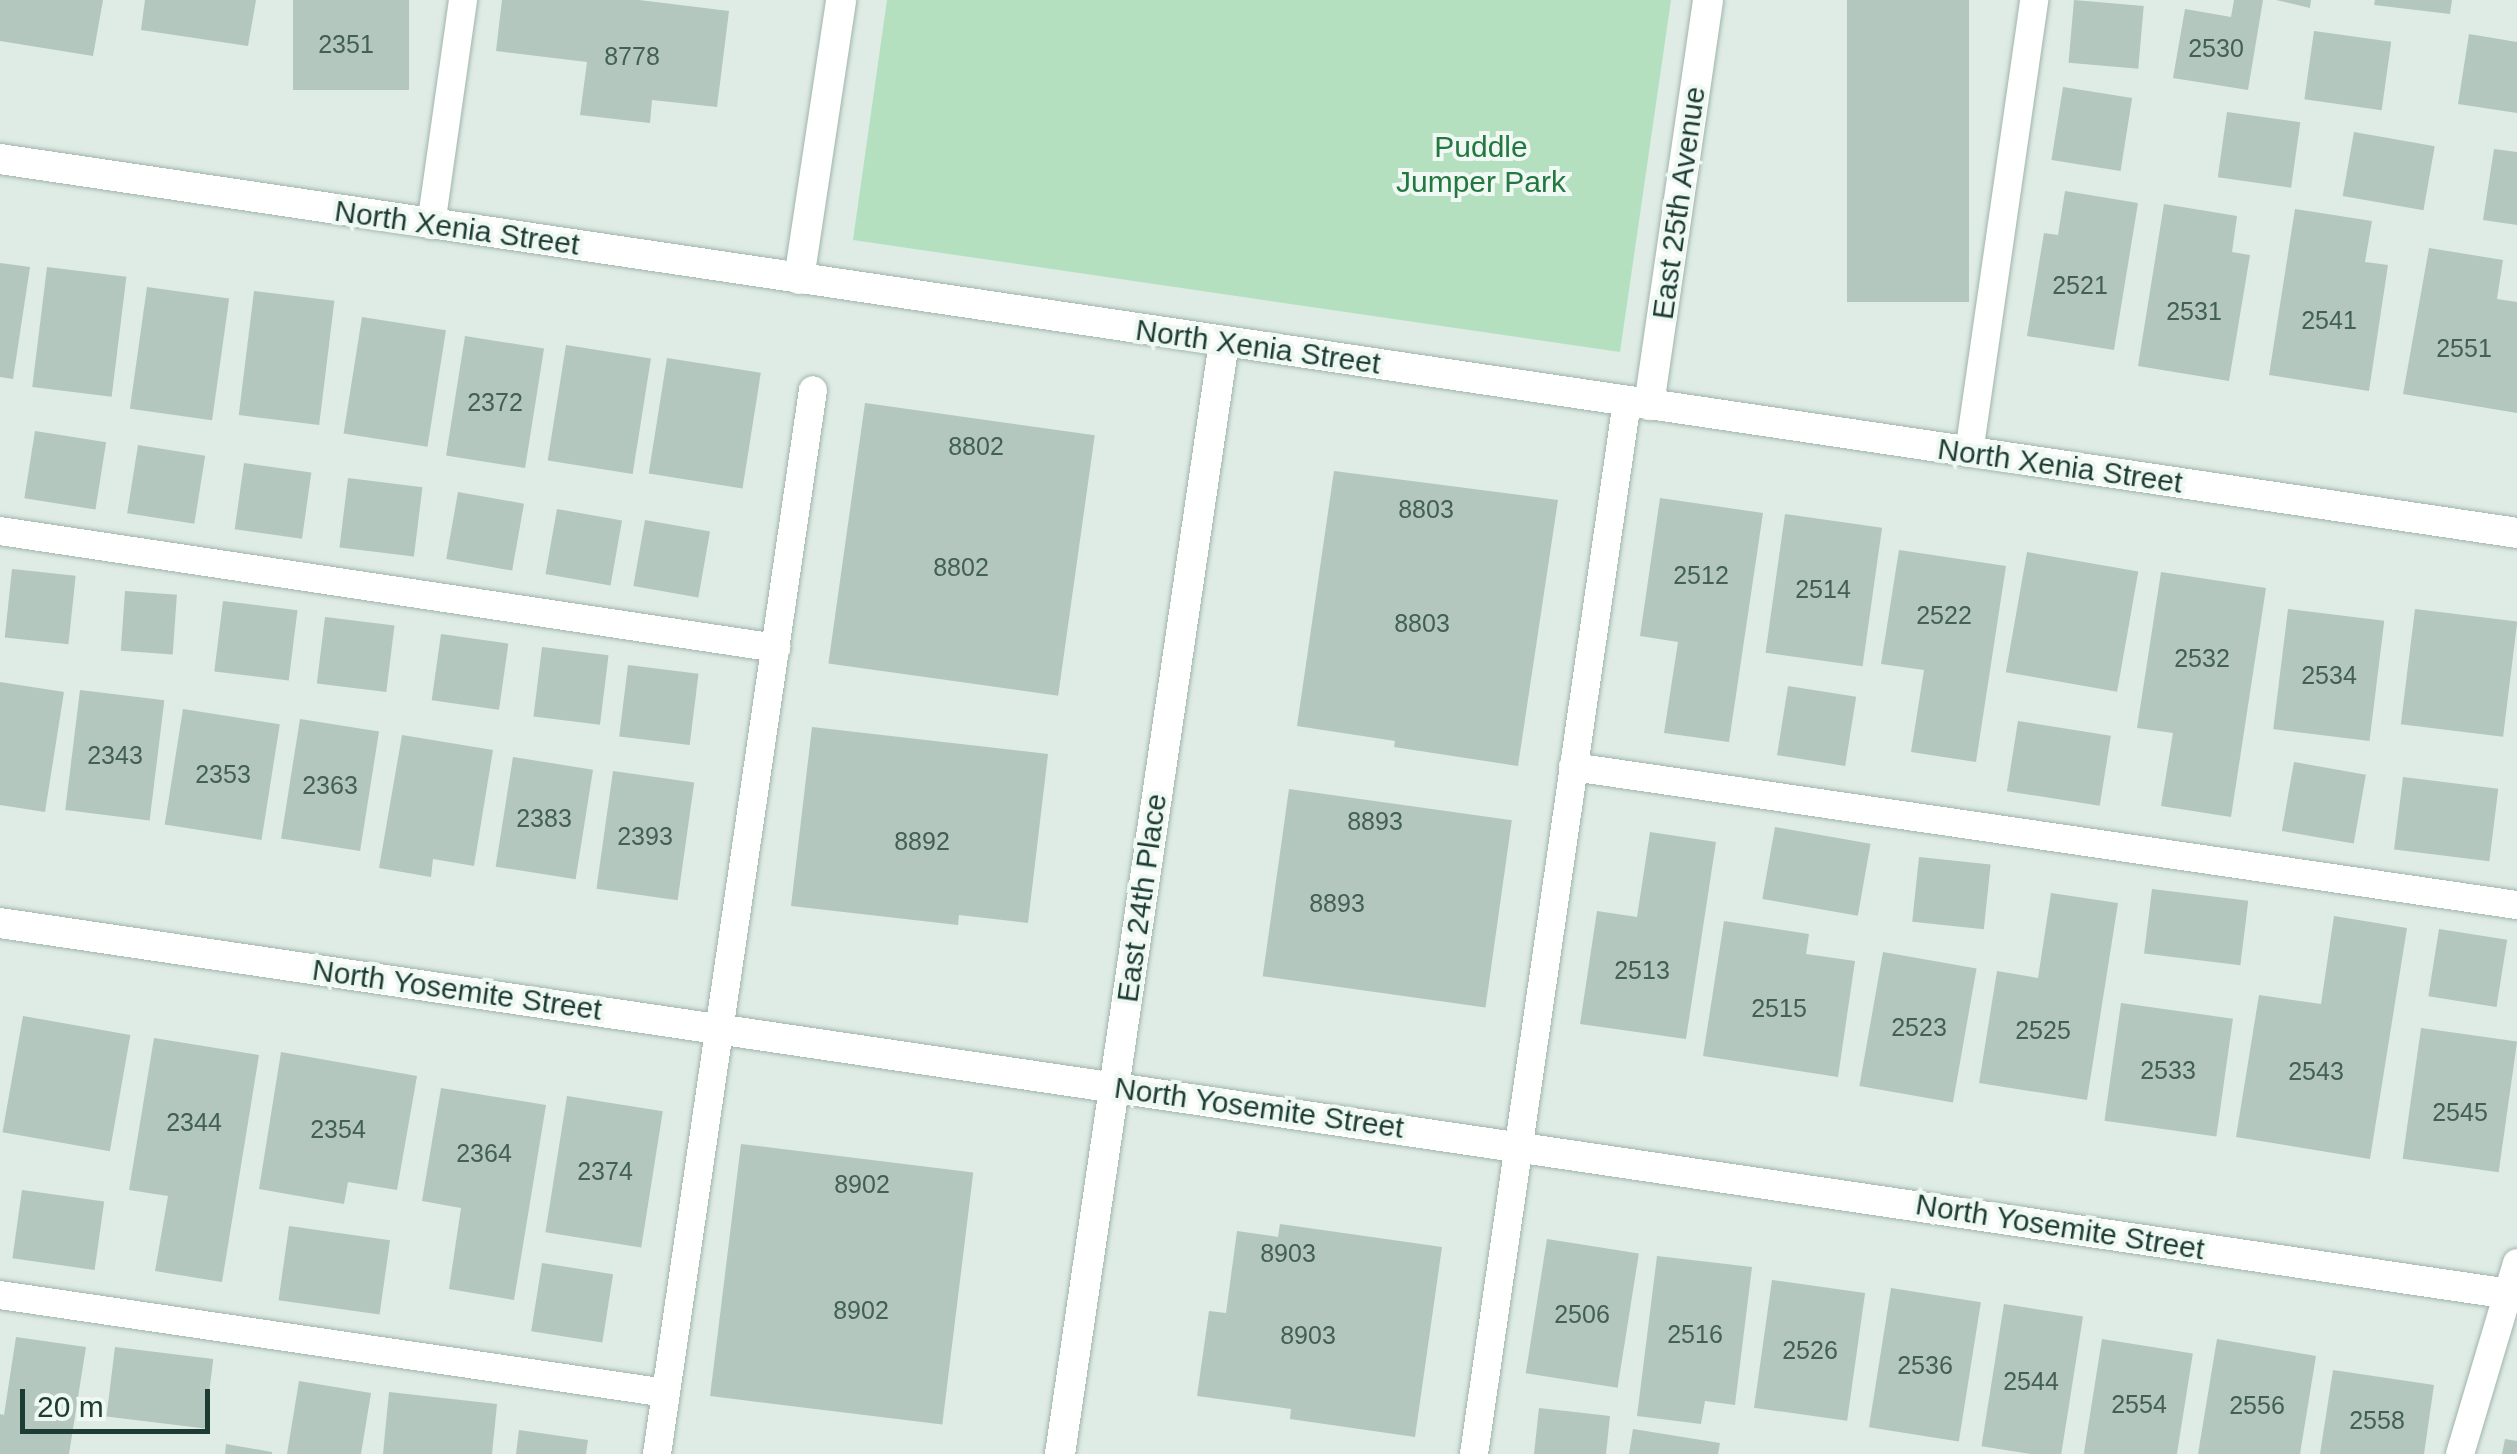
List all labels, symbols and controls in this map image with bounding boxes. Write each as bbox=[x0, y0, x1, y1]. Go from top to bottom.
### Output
house number: 2351 bbox=[318, 29, 374, 59]
house number: 2530 bbox=[2188, 33, 2244, 63]
house number: 8778 bbox=[604, 41, 660, 71]
street label: East 25th Avenue bbox=[1645, 83, 1713, 323]
park label: Puddle Jumper Park bbox=[1396, 129, 1566, 200]
street label: North Xenia Street bbox=[332, 193, 582, 263]
house number: 2521 bbox=[2052, 270, 2108, 300]
house number: 2531 bbox=[2166, 296, 2222, 326]
house number: 2541 bbox=[2301, 305, 2357, 335]
street label: North Xenia Street bbox=[1133, 312, 1383, 382]
house number: 2551 bbox=[2436, 333, 2492, 363]
house number: 2372 bbox=[467, 387, 523, 417]
house number: 8802 bbox=[948, 431, 1004, 461]
street label: North Xenia Street bbox=[1935, 431, 2185, 501]
house number: 8803 bbox=[1398, 494, 1454, 524]
house number: 8802 bbox=[933, 552, 989, 582]
house number: 2512 bbox=[1673, 560, 1729, 590]
house number: 2514 bbox=[1795, 574, 1851, 604]
house number: 2522 bbox=[1916, 600, 1972, 630]
house number: 8803 bbox=[1394, 608, 1450, 638]
house number: 2532 bbox=[2174, 643, 2230, 673]
house number: 2534 bbox=[2301, 660, 2357, 690]
house number: 2343 bbox=[87, 740, 143, 770]
house number: 2353 bbox=[195, 759, 251, 789]
house number: 2363 bbox=[302, 770, 358, 800]
street label: East 24th Place bbox=[1110, 791, 1174, 1005]
house number: 2383 bbox=[516, 803, 572, 833]
house number: 8893 bbox=[1347, 806, 1403, 836]
house number: 2393 bbox=[617, 821, 673, 851]
house number: 8892 bbox=[894, 826, 950, 856]
house number: 8893 bbox=[1309, 888, 1365, 918]
street label: North Yosemite Street bbox=[310, 952, 604, 1028]
house number: 2513 bbox=[1614, 955, 1670, 985]
house number: 2515 bbox=[1751, 993, 1807, 1023]
house number: 2523 bbox=[1891, 1012, 1947, 1042]
house number: 2525 bbox=[2015, 1015, 2071, 1045]
house number: 2533 bbox=[2140, 1055, 2196, 1085]
house number: 2543 bbox=[2288, 1056, 2344, 1086]
street label: North Yosemite Street bbox=[1112, 1070, 1406, 1146]
house number: 2545 bbox=[2432, 1097, 2488, 1127]
house number: 2344 bbox=[166, 1107, 222, 1137]
house number: 2354 bbox=[310, 1114, 366, 1144]
house number: 2364 bbox=[456, 1138, 512, 1168]
house number: 2374 bbox=[577, 1156, 633, 1186]
house number: 8902 bbox=[834, 1169, 890, 1199]
street label: North Yosemite Street bbox=[1913, 1186, 2207, 1268]
house number: 8903 bbox=[1260, 1238, 1316, 1268]
house number: 8902 bbox=[833, 1295, 889, 1325]
house number: 2506 bbox=[1554, 1299, 1610, 1329]
house number: 2516 bbox=[1667, 1319, 1723, 1349]
house number: 8903 bbox=[1280, 1320, 1336, 1350]
house number: 2526 bbox=[1782, 1335, 1838, 1365]
house number: 2536 bbox=[1897, 1350, 1953, 1380]
house number: 2544 bbox=[2003, 1366, 2059, 1396]
scale bar bbox=[25, 1369, 215, 1431]
house number: 2554 bbox=[2111, 1389, 2167, 1419]
text: 20 m bbox=[37, 1390, 104, 1423]
house number: 2556 bbox=[2229, 1390, 2285, 1420]
house number: 2558 bbox=[2349, 1405, 2405, 1435]

